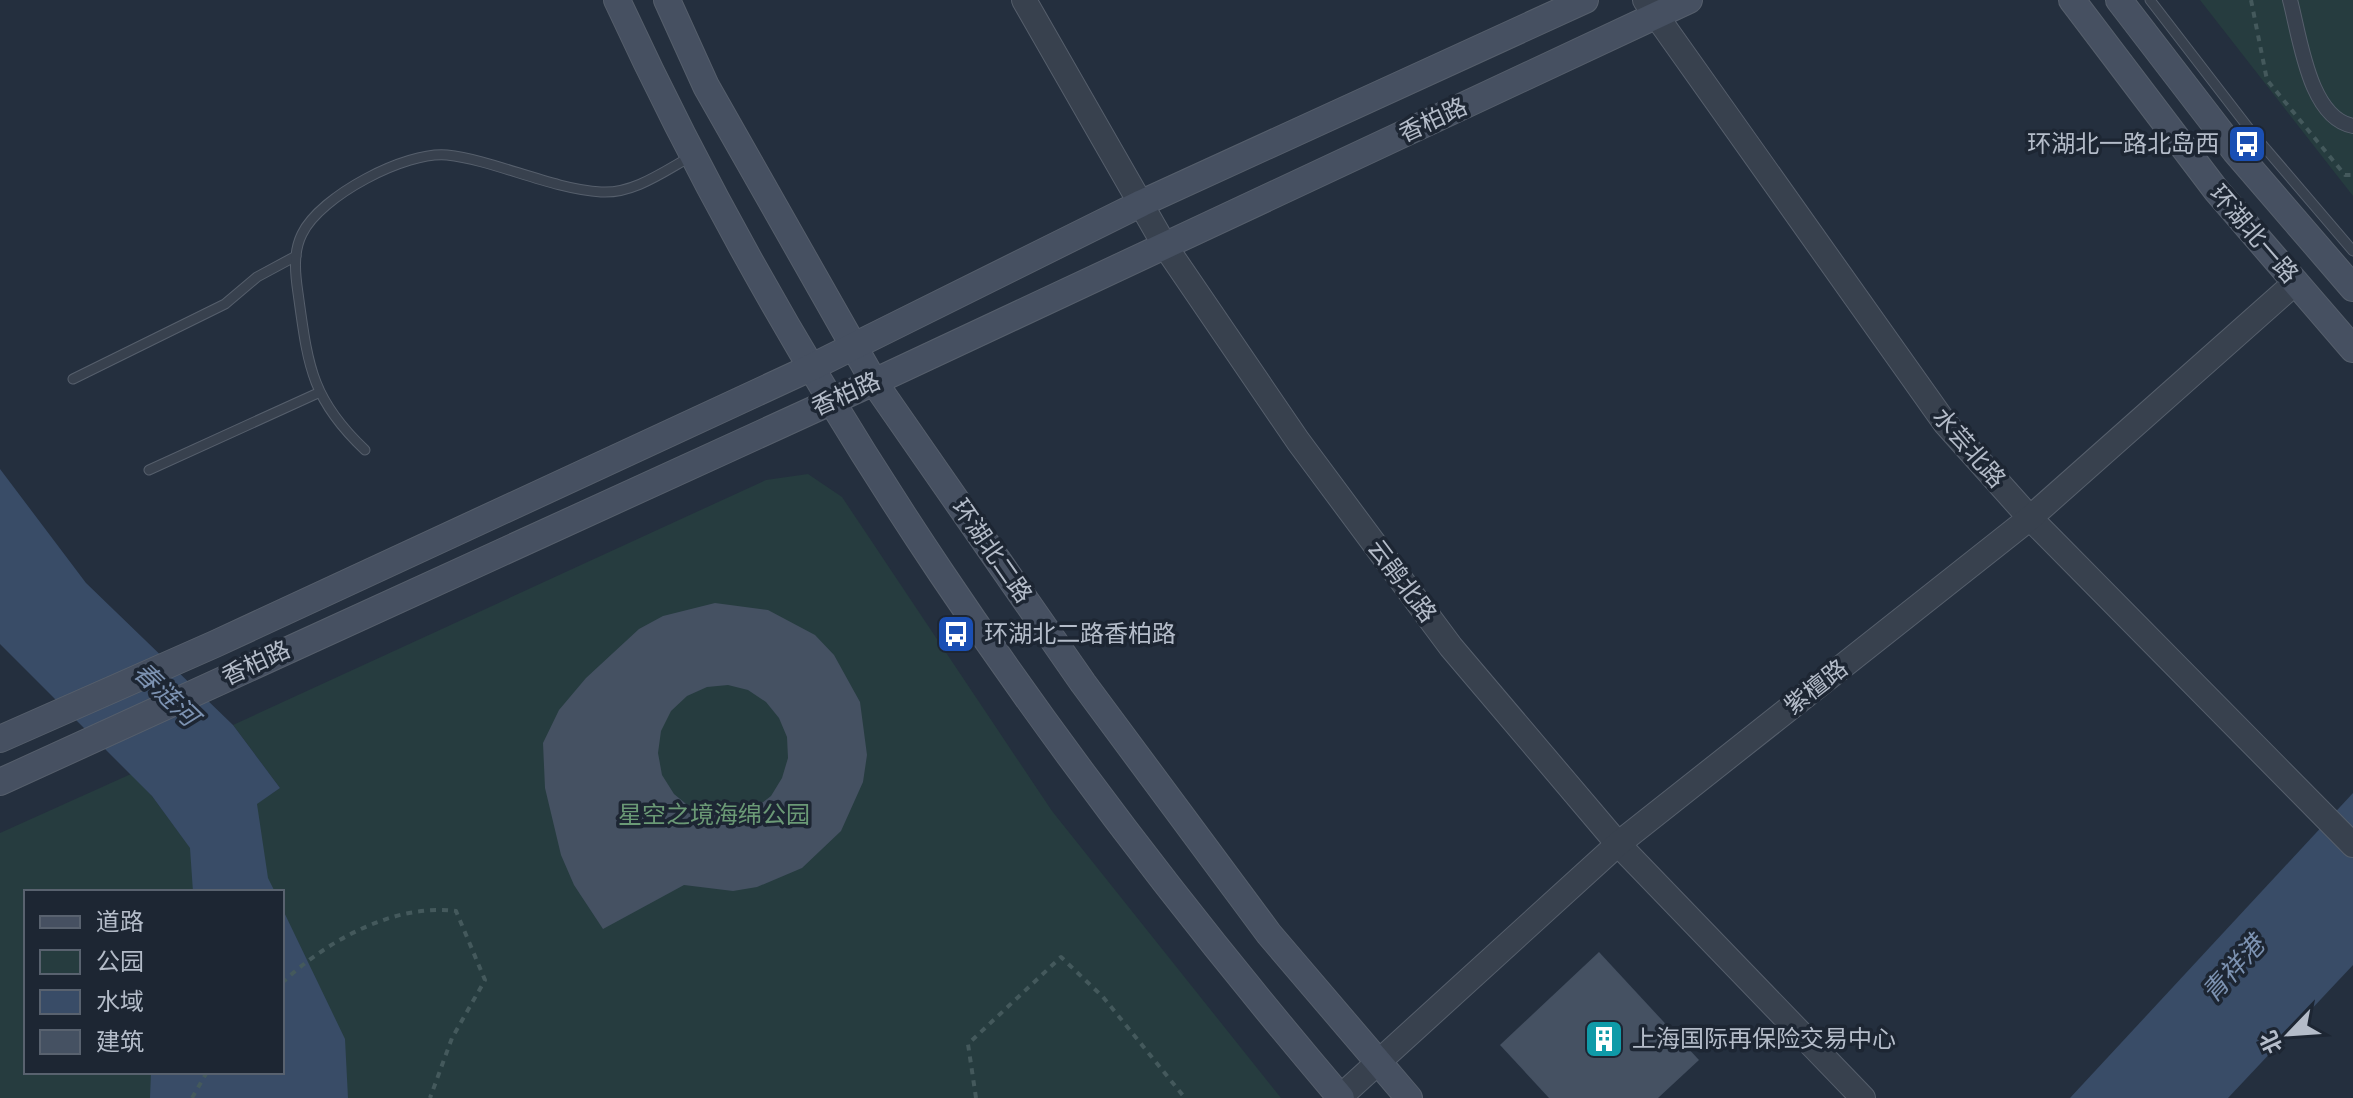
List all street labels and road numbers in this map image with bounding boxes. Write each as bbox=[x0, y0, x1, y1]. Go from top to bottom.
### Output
street label: 香柏路 bbox=[1393, 88, 1472, 149]
street label: 环湖北一路 bbox=[2203, 177, 2307, 289]
street label: 香柏路 bbox=[806, 363, 885, 422]
street label: 水芸北路 bbox=[1926, 400, 2014, 494]
street label: 环湖北二路 bbox=[945, 492, 1041, 609]
street label: 云鹃北路 bbox=[1361, 532, 1445, 628]
street label: 香柏路 bbox=[216, 631, 295, 692]
street label: 紫檀路 bbox=[1777, 651, 1854, 721]

